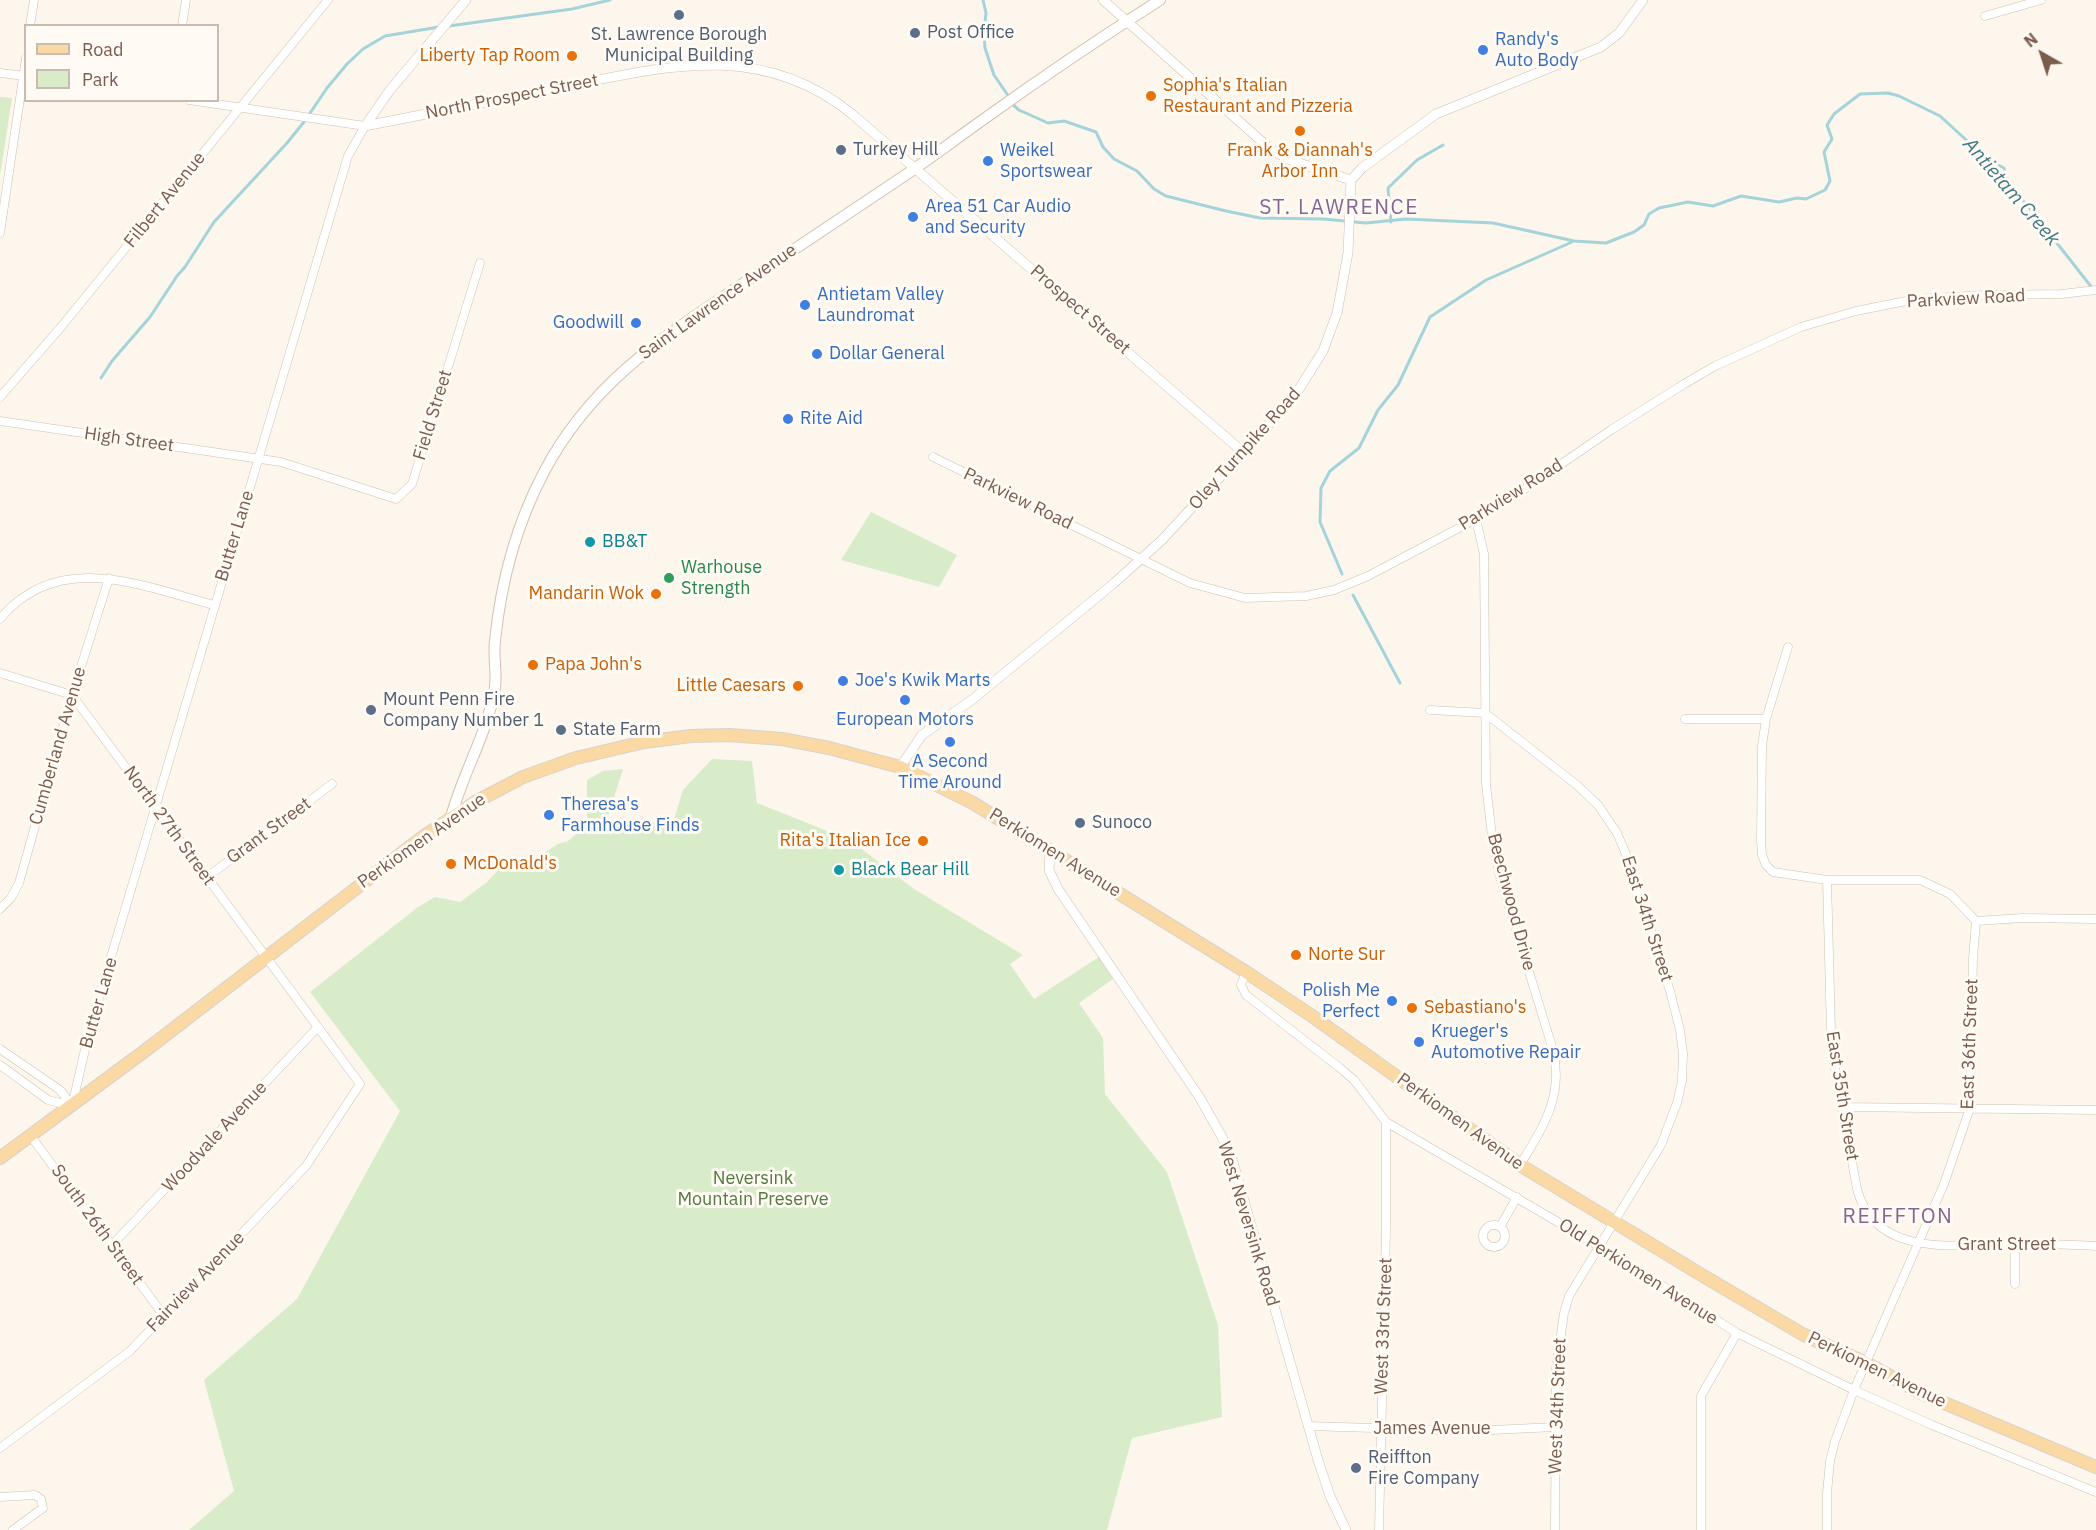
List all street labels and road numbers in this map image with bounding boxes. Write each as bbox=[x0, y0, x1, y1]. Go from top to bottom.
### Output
street label: North Prospect Street bbox=[424, 70, 600, 124]
street label: Filbert Avenue bbox=[120, 148, 210, 252]
street label: Saint Lawrence Avenue bbox=[635, 239, 801, 365]
street label: Prospect Street bbox=[1026, 261, 1134, 359]
street label: Parkview Road bbox=[1906, 285, 2026, 313]
street label: Field Street bbox=[409, 367, 457, 463]
street label: Oley Turnpike Road bbox=[1185, 384, 1305, 514]
street label: High Street bbox=[83, 423, 175, 457]
street label: Parkview Road bbox=[1455, 454, 1567, 536]
street label: Parkview Road bbox=[960, 463, 1076, 535]
street label: Butter Lane bbox=[211, 488, 259, 584]
street label: Cumberland Avenue bbox=[25, 664, 91, 828]
street label: North 27th Street bbox=[119, 762, 219, 890]
street label: Perkiomen Avenue bbox=[354, 789, 490, 893]
street label: Grant Street bbox=[223, 793, 315, 869]
street label: Perkiomen Avenue bbox=[985, 804, 1125, 902]
street label: Beechwood Drive bbox=[1482, 831, 1540, 973]
street label: East 34th Street bbox=[1616, 853, 1678, 985]
street label: Butter Lane bbox=[76, 955, 122, 1051]
street label: East 36th Street bbox=[1957, 978, 1983, 1110]
street label: East 35th Street bbox=[1821, 1030, 1863, 1162]
street label: Perkiomen Avenue bbox=[1392, 1069, 1528, 1175]
street label: Woodvale Avenue bbox=[158, 1077, 272, 1197]
street label: West Neversink Road bbox=[1213, 1139, 1283, 1309]
street label: South 26th Street bbox=[46, 1161, 148, 1289]
street label: Old Perkiomen Avenue bbox=[1554, 1214, 1722, 1330]
street label: Fairview Avenue bbox=[143, 1227, 249, 1337]
street label: Grant Street bbox=[1958, 1234, 2056, 1256]
street label: West 33rd Street bbox=[1371, 1257, 1397, 1395]
street label: Perkiomen Avenue bbox=[1804, 1327, 1950, 1413]
street label: West 34th Street bbox=[1545, 1337, 1571, 1475]
street label: James Avenue bbox=[1373, 1418, 1491, 1440]

